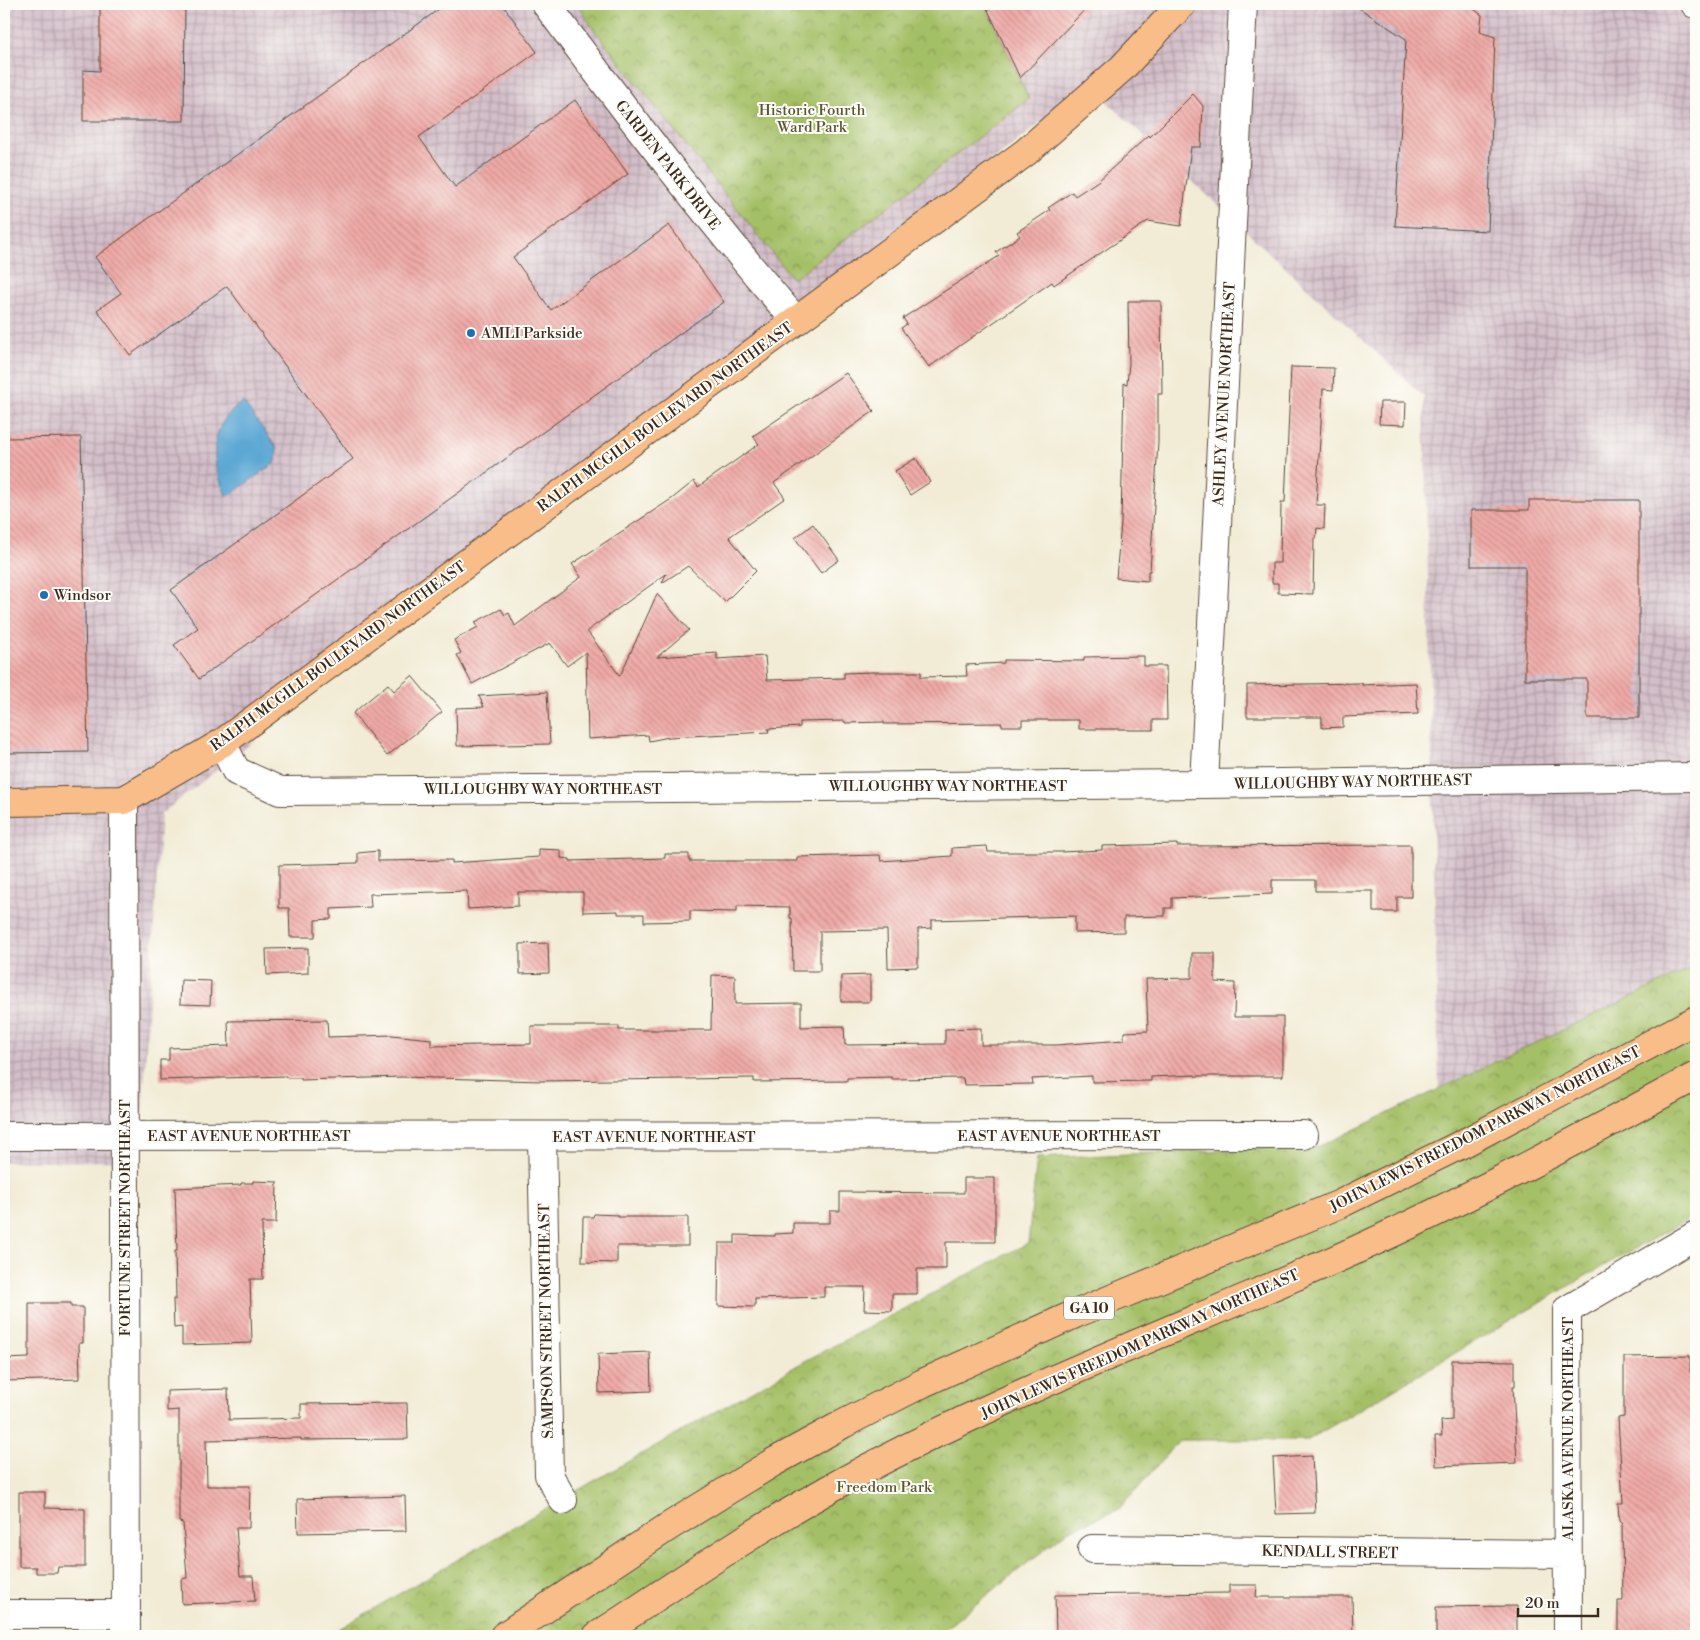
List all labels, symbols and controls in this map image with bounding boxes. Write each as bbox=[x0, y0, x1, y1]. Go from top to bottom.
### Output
street label: GARDEN PARK DRIVE bbox=[611, 97, 724, 234]
park label: Historic Fourth Ward Park bbox=[759, 101, 865, 137]
street label: ASHLEY AVENUE NORTHEAST bbox=[1209, 281, 1240, 508]
street label: RALPH MCGILL BOULEVARD NORTHEAST bbox=[534, 318, 797, 517]
place label: AMLI Parkside bbox=[480, 324, 583, 343]
marker: AMLI Parkside bbox=[465, 327, 477, 339]
street label: RALPH MCGILL BOULEVARD NORTHEAST bbox=[207, 557, 470, 756]
place label: Windsor bbox=[53, 586, 111, 605]
marker: Windsor bbox=[38, 589, 50, 601]
street label: WILLOUGHBY WAY NORTHEAST bbox=[1233, 771, 1473, 794]
street label: WILLOUGHBY WAY NORTHEAST bbox=[828, 777, 1067, 796]
street label: WILLOUGHBY WAY NORTHEAST bbox=[423, 780, 662, 799]
street label: JOHN LEWIS FREEDOM PARKWAY NORTHEAST bbox=[1326, 1042, 1644, 1217]
street label: FORTUNE STREET NORTHEAST bbox=[116, 1099, 135, 1337]
street label: EAST AVENUE NORTHEAST bbox=[147, 1127, 351, 1146]
street label: EAST AVENUE NORTHEAST bbox=[957, 1127, 1161, 1146]
street label: EAST AVENUE NORTHEAST bbox=[552, 1128, 756, 1147]
street label: SAMPSON STREET NORTHEAST bbox=[535, 1203, 558, 1439]
street label: JOHN LEWIS FREEDOM PARKWAY NORTHEAST bbox=[977, 1265, 1303, 1424]
road number: GA 10 bbox=[1064, 1296, 1114, 1320]
street label: ALASKA AVENUE NORTHEAST bbox=[1559, 1317, 1578, 1542]
park label: Freedom Park bbox=[836, 1478, 933, 1497]
street label: KENDALL STREET bbox=[1261, 1542, 1399, 1563]
scale bar bbox=[1518, 1585, 1598, 1617]
text: 20 m bbox=[1525, 1594, 1560, 1613]

